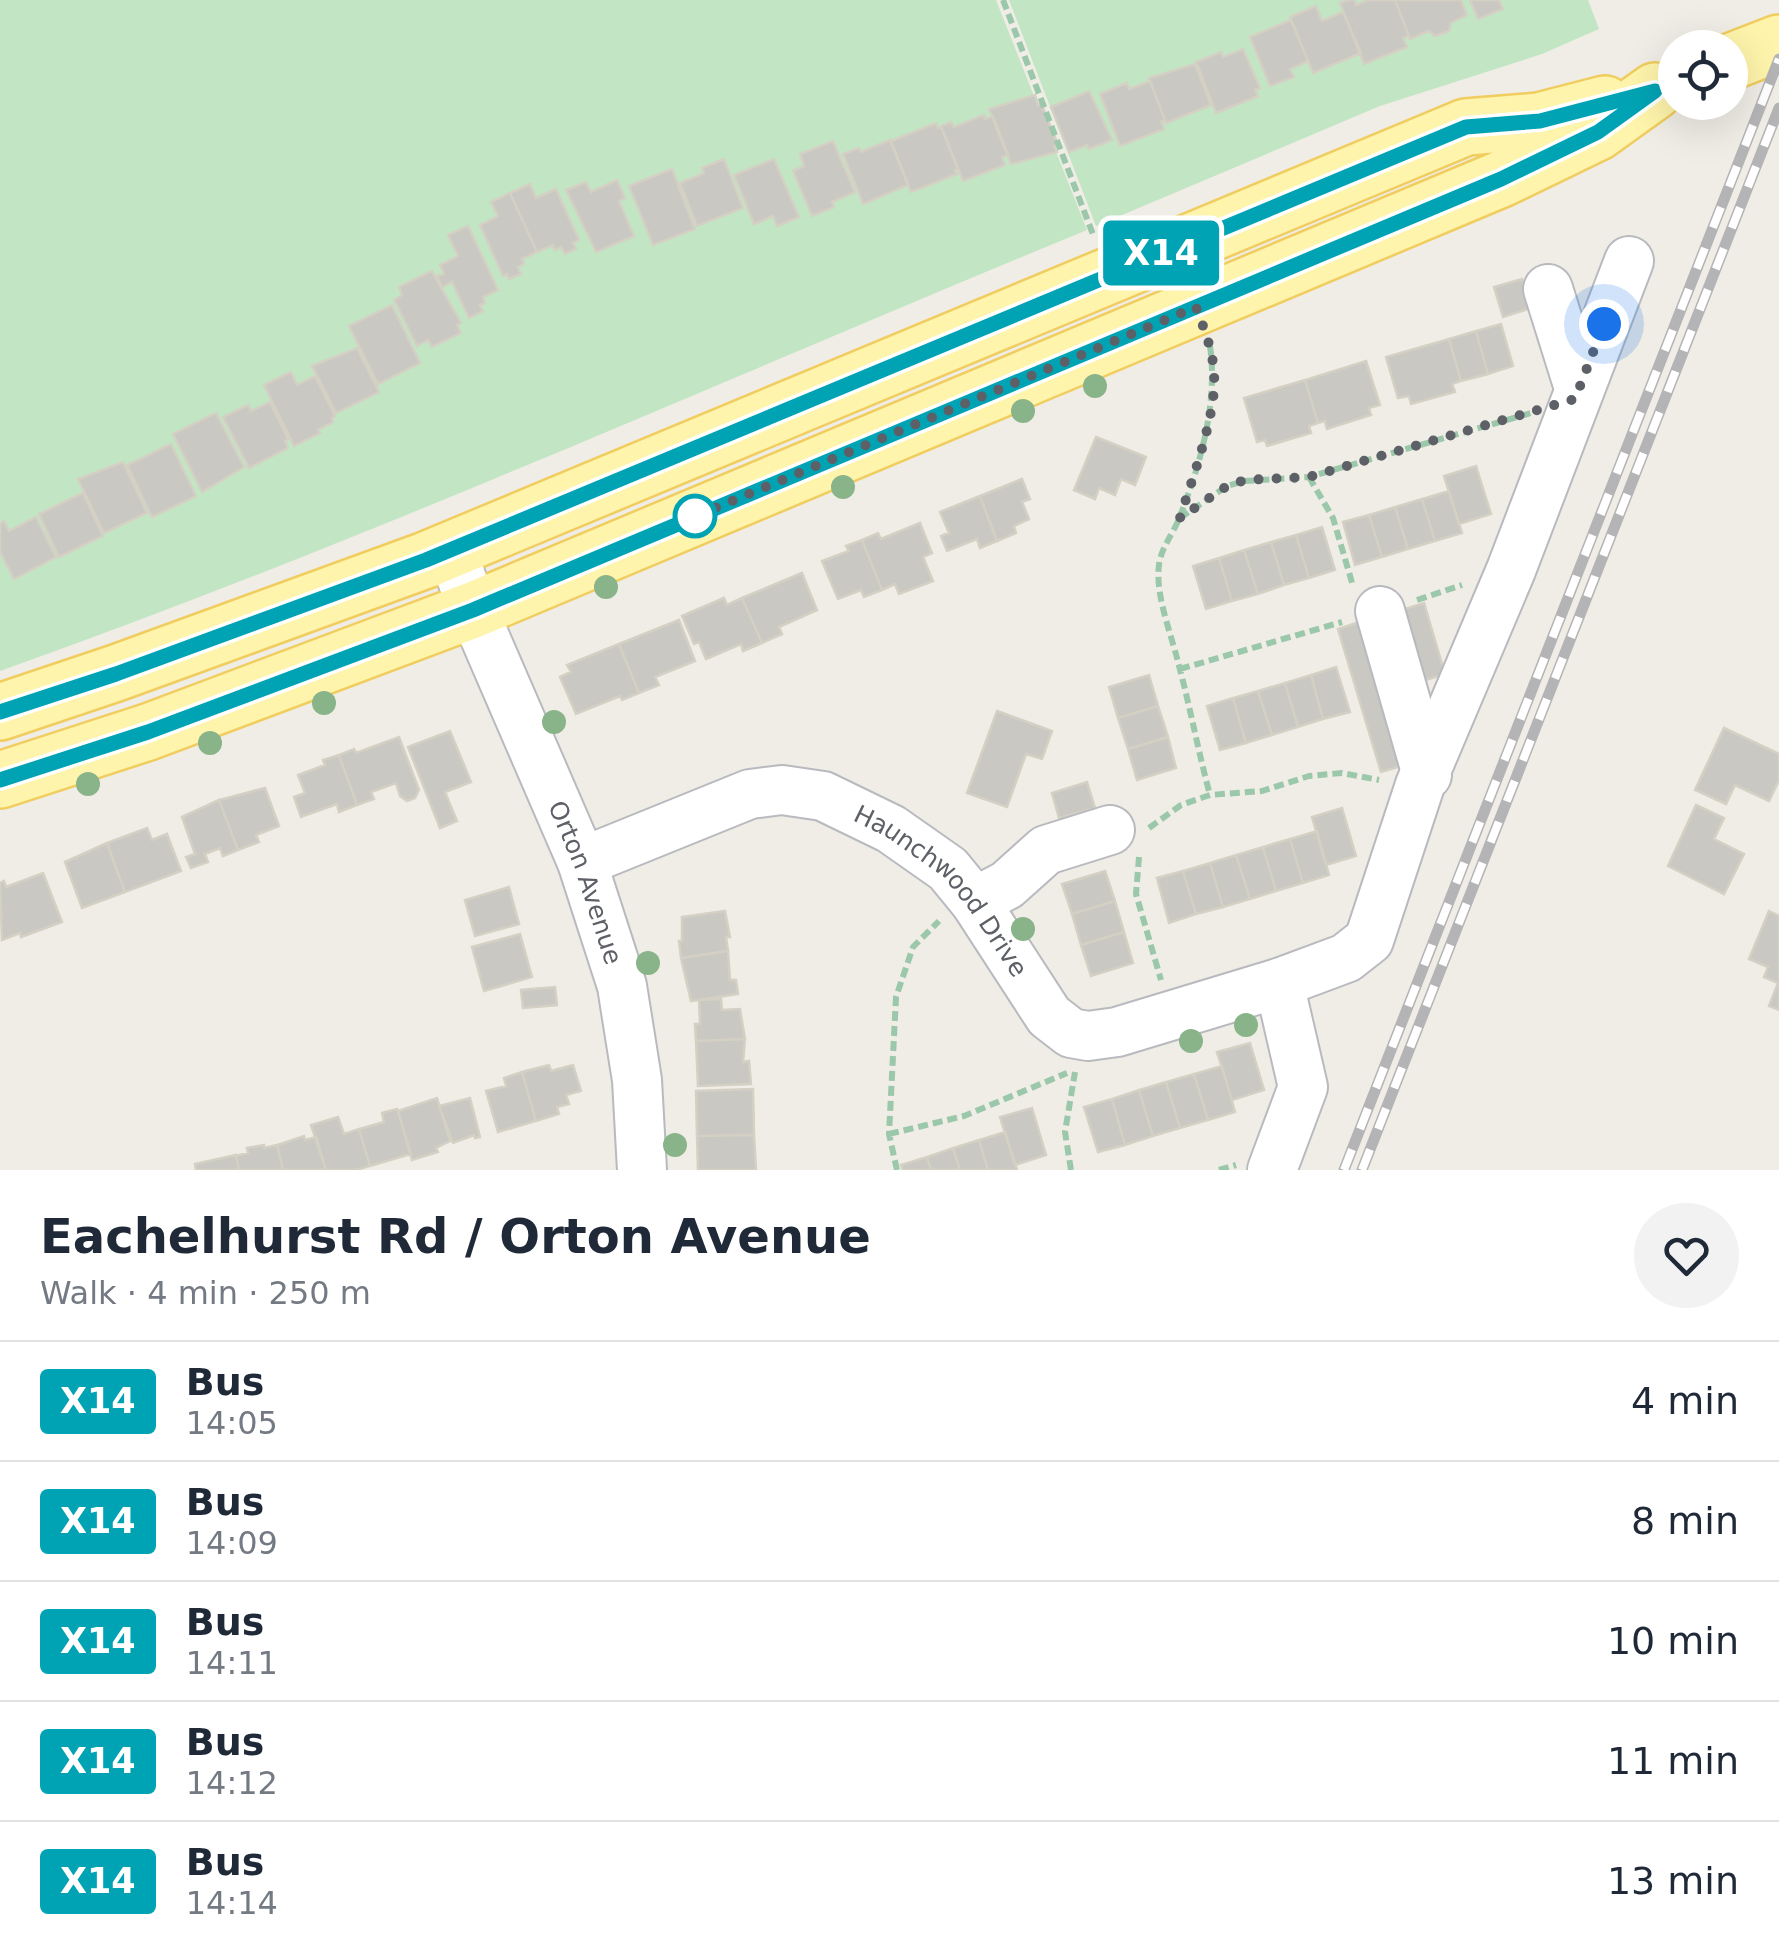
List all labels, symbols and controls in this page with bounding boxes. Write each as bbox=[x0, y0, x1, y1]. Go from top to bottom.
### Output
map controls bbox=[1658, 30, 1748, 120]
button: locate bbox=[1658, 30, 1748, 120]
line badge: X14 bbox=[1104, 220, 1218, 286]
text: X14 bbox=[1123, 233, 1199, 273]
your location bbox=[1579, 299, 1629, 349]
unlabelled marker bbox=[674, 495, 716, 537]
street label: Orton Avenue bbox=[542, 796, 628, 968]
street label: Haunchwood Drive bbox=[849, 799, 1033, 982]
button: heart bbox=[1634, 1203, 1739, 1308]
text: Eachelhurst Rd / Orton Avenue bbox=[40, 1208, 871, 1264]
text: Walk · 4 min · 250 m bbox=[40, 1274, 371, 1312]
text: Bus bbox=[186, 1360, 264, 1404]
text: 4 min bbox=[1631, 1379, 1739, 1423]
text: X14 bbox=[60, 1381, 136, 1421]
text: 14:05 bbox=[186, 1404, 278, 1442]
text: Bus bbox=[186, 1480, 264, 1524]
text: 8 min bbox=[1631, 1499, 1739, 1543]
text: X14 bbox=[60, 1501, 136, 1541]
text: 14:09 bbox=[186, 1524, 278, 1562]
text: Bus bbox=[186, 1600, 264, 1644]
text: 10 min bbox=[1607, 1619, 1739, 1663]
text: X14 bbox=[60, 1621, 136, 1661]
text: 14:11 bbox=[186, 1644, 278, 1682]
text: Bus bbox=[186, 1720, 264, 1764]
text: 11 min bbox=[1607, 1739, 1739, 1783]
text: X14 bbox=[60, 1741, 136, 1781]
text: 14:12 bbox=[186, 1764, 278, 1802]
text: Bus bbox=[186, 1840, 264, 1884]
text: 13 min bbox=[1607, 1859, 1739, 1903]
text: X14 bbox=[60, 1861, 136, 1901]
text: 14:14 bbox=[186, 1884, 278, 1922]

